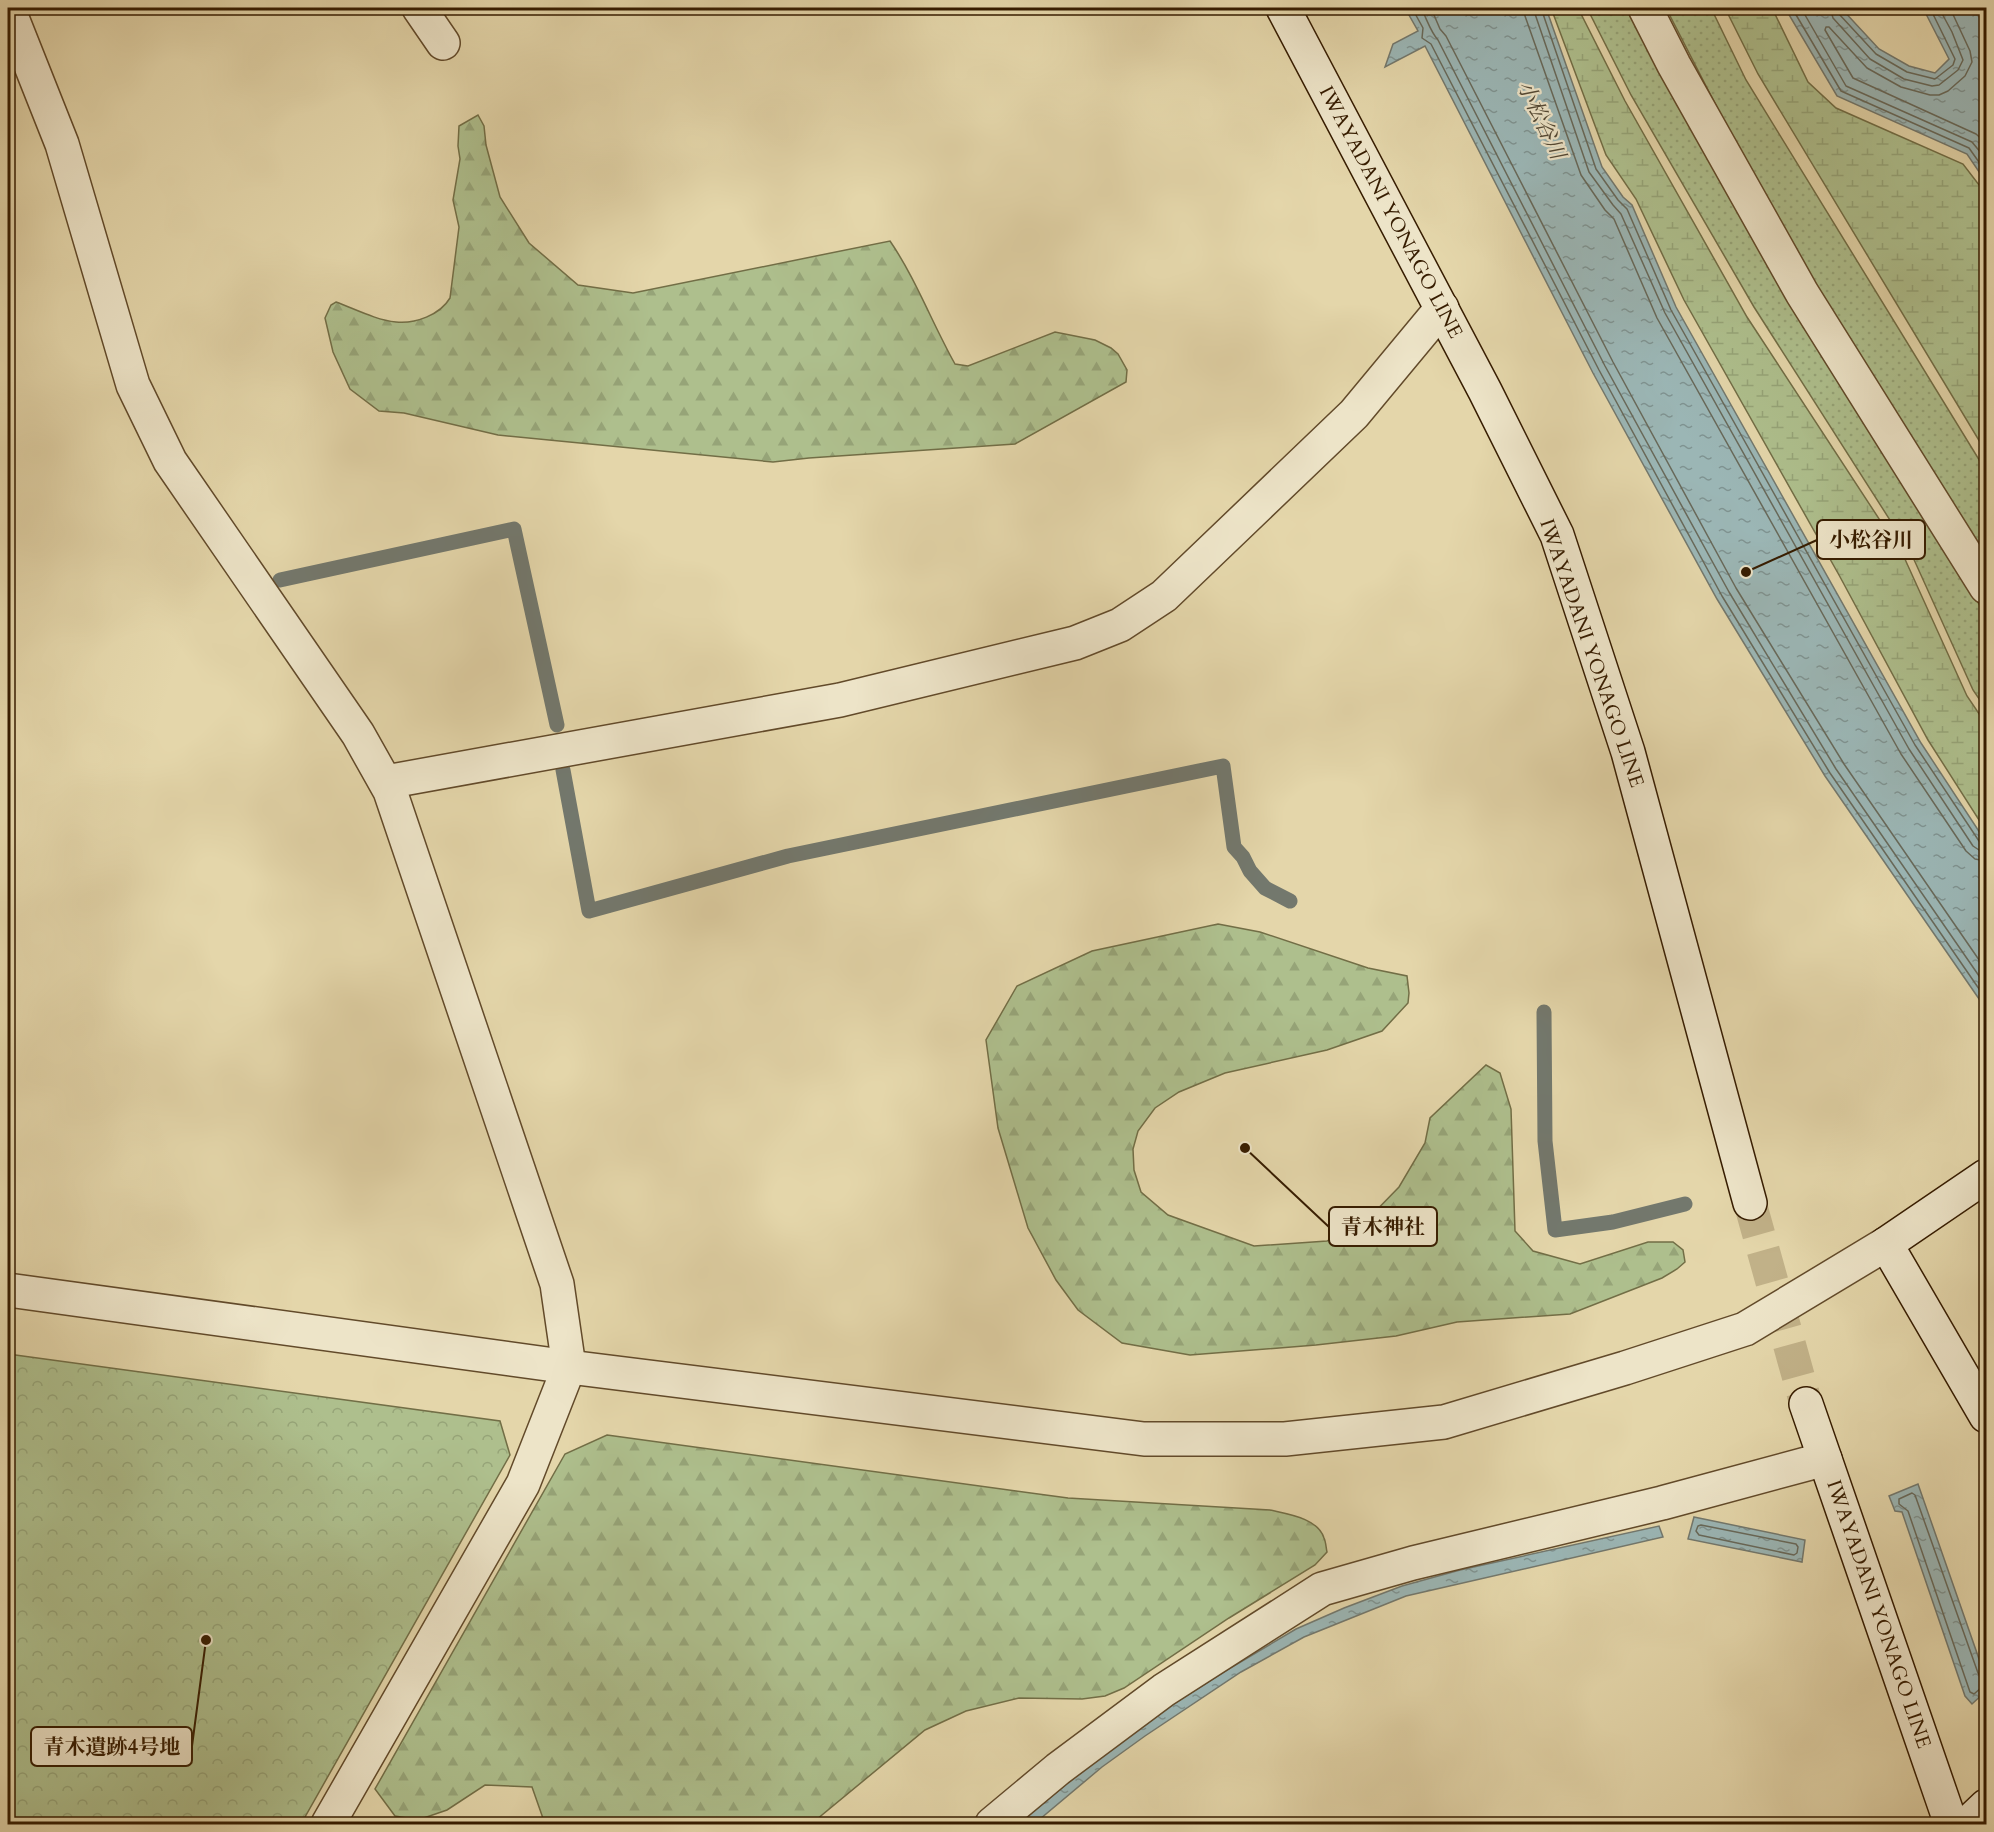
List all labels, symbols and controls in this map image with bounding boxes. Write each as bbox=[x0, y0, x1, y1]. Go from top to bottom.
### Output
water label: 小松谷川 bbox=[1510, 76, 1573, 166]
street label: IWAYADANI YONAGO LINE bbox=[1313, 81, 1469, 343]
street label: IWAYADANI YONAGO LINE bbox=[1533, 515, 1651, 791]
callout: 小松谷川 bbox=[1817, 520, 1925, 559]
text: 小松谷川 bbox=[1829, 526, 1913, 555]
callout: 青木神社 bbox=[1329, 1207, 1437, 1246]
text: 青木神社 bbox=[1341, 1213, 1425, 1242]
street label: IWAYADANI YONAGO LINE bbox=[1820, 1476, 1938, 1752]
callout: 青木遺跡4号地 bbox=[31, 1727, 192, 1766]
text: 青木遺跡4号地 bbox=[44, 1733, 180, 1762]

